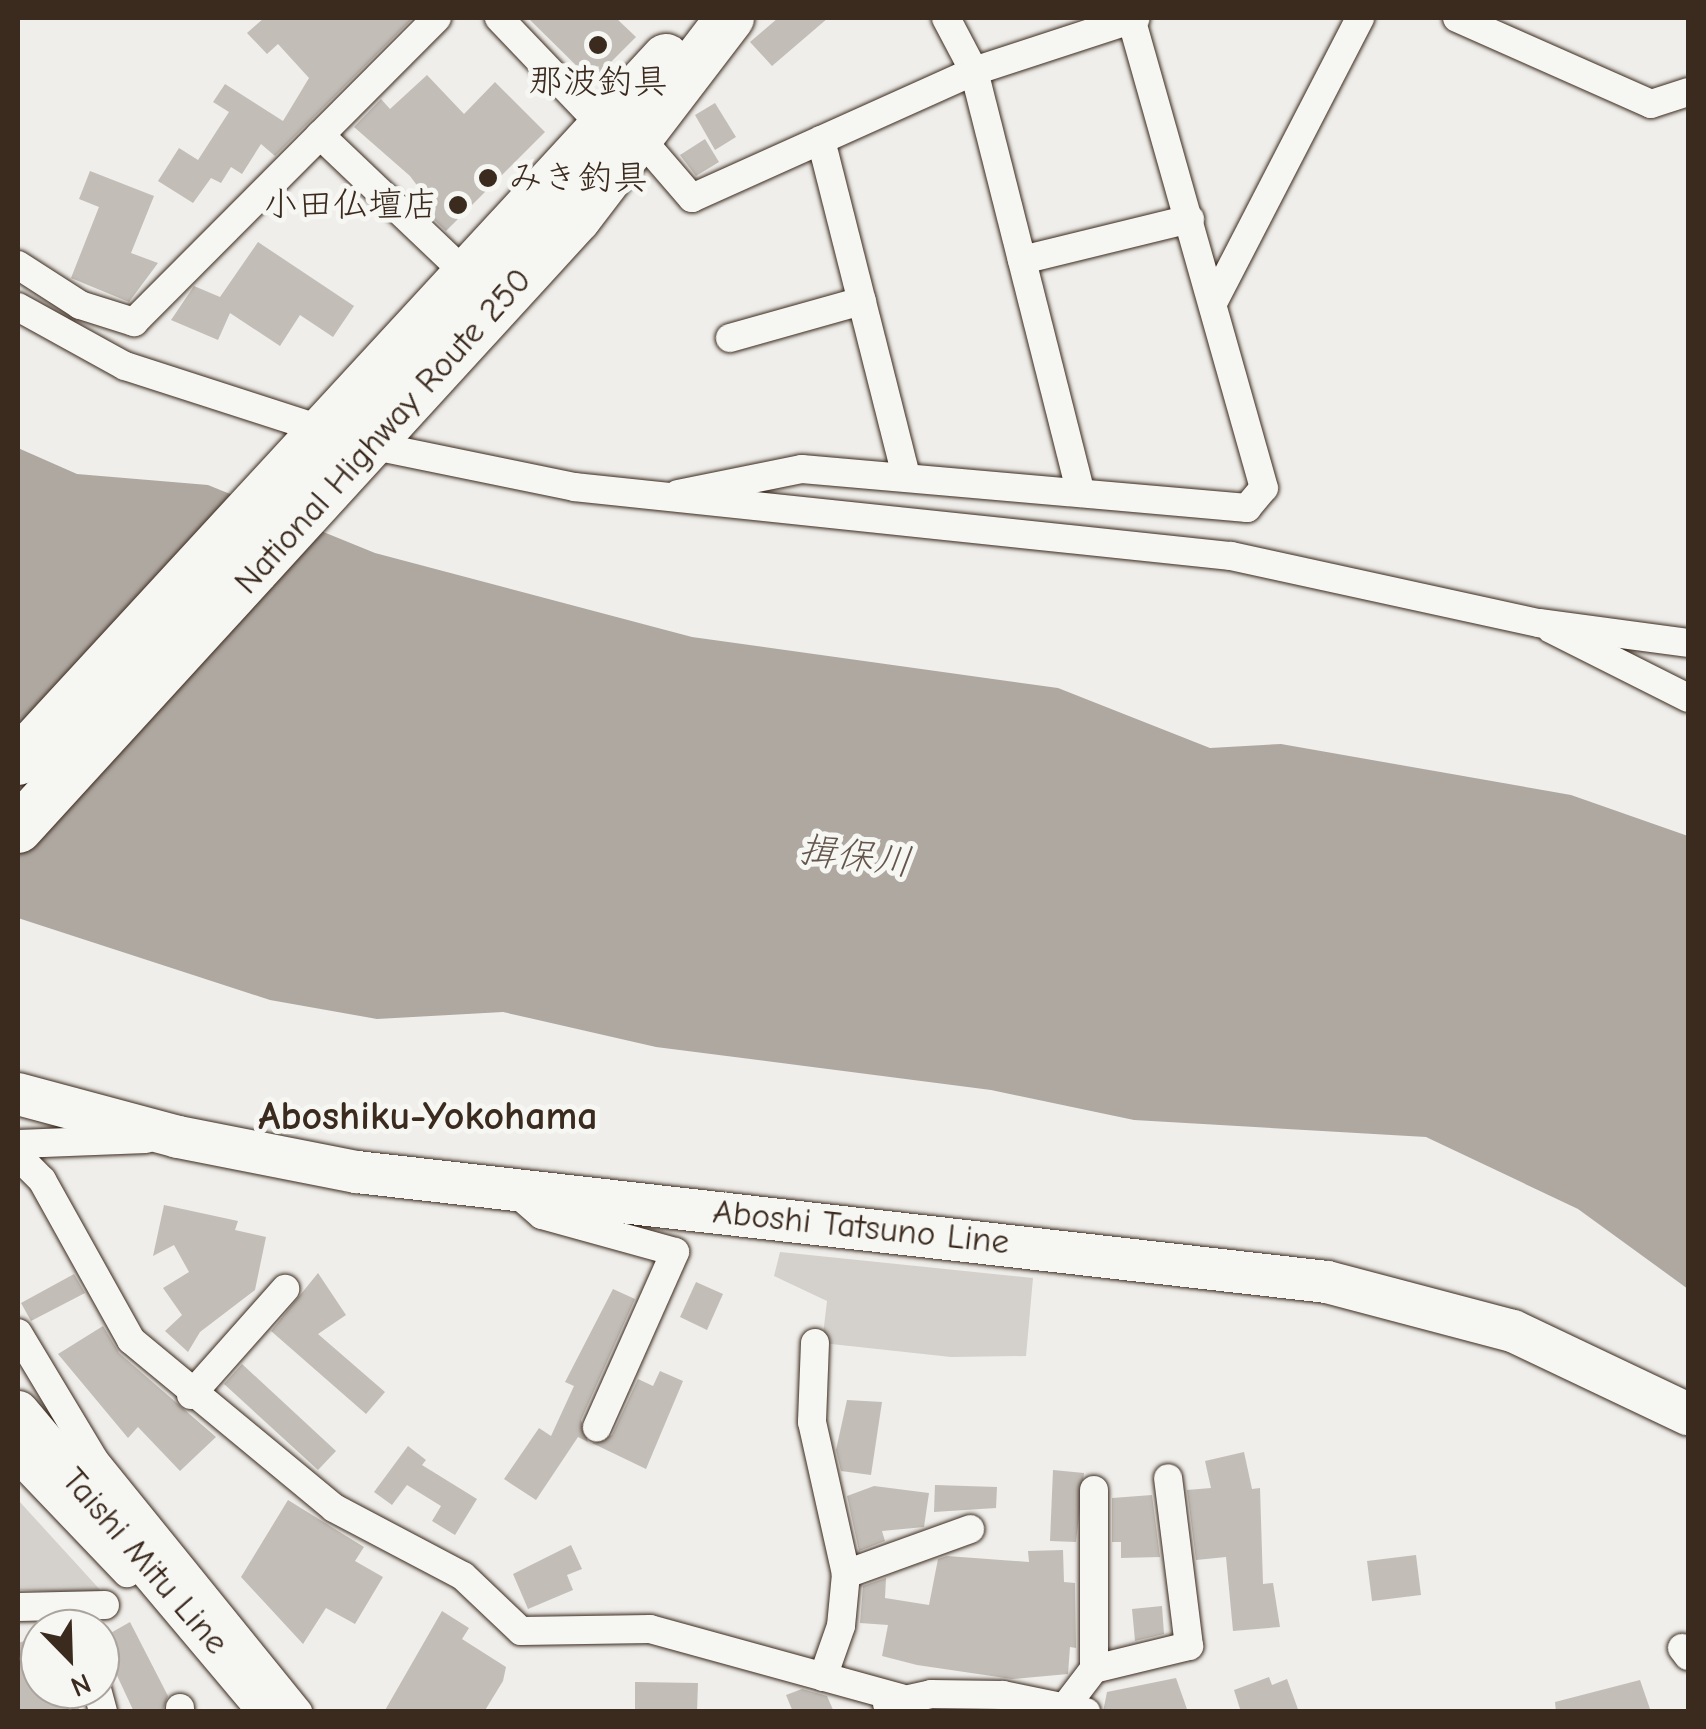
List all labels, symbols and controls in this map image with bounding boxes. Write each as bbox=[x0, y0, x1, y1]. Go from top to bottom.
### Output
marker: 那波釣具 bbox=[587, 34, 609, 56]
place label: 那波釣具 bbox=[528, 61, 668, 103]
place label: みき釣具 bbox=[508, 157, 648, 199]
marker: みき釣具 bbox=[477, 167, 499, 189]
place label: 小田仏壇店 bbox=[263, 184, 438, 226]
marker: 小田仏壇店 bbox=[447, 194, 469, 216]
street label: National Highway Route 250 bbox=[225, 259, 541, 603]
water label: 揖保川 bbox=[796, 827, 914, 887]
district label: Aboshiku-Yokohama bbox=[258, 1092, 598, 1140]
street label: Aboshi Tatsuno Line bbox=[711, 1191, 1011, 1263]
street label: Taishi Mitu Line bbox=[53, 1459, 237, 1663]
north arrow bbox=[20, 1609, 120, 1709]
text: N bbox=[66, 1666, 96, 1703]

